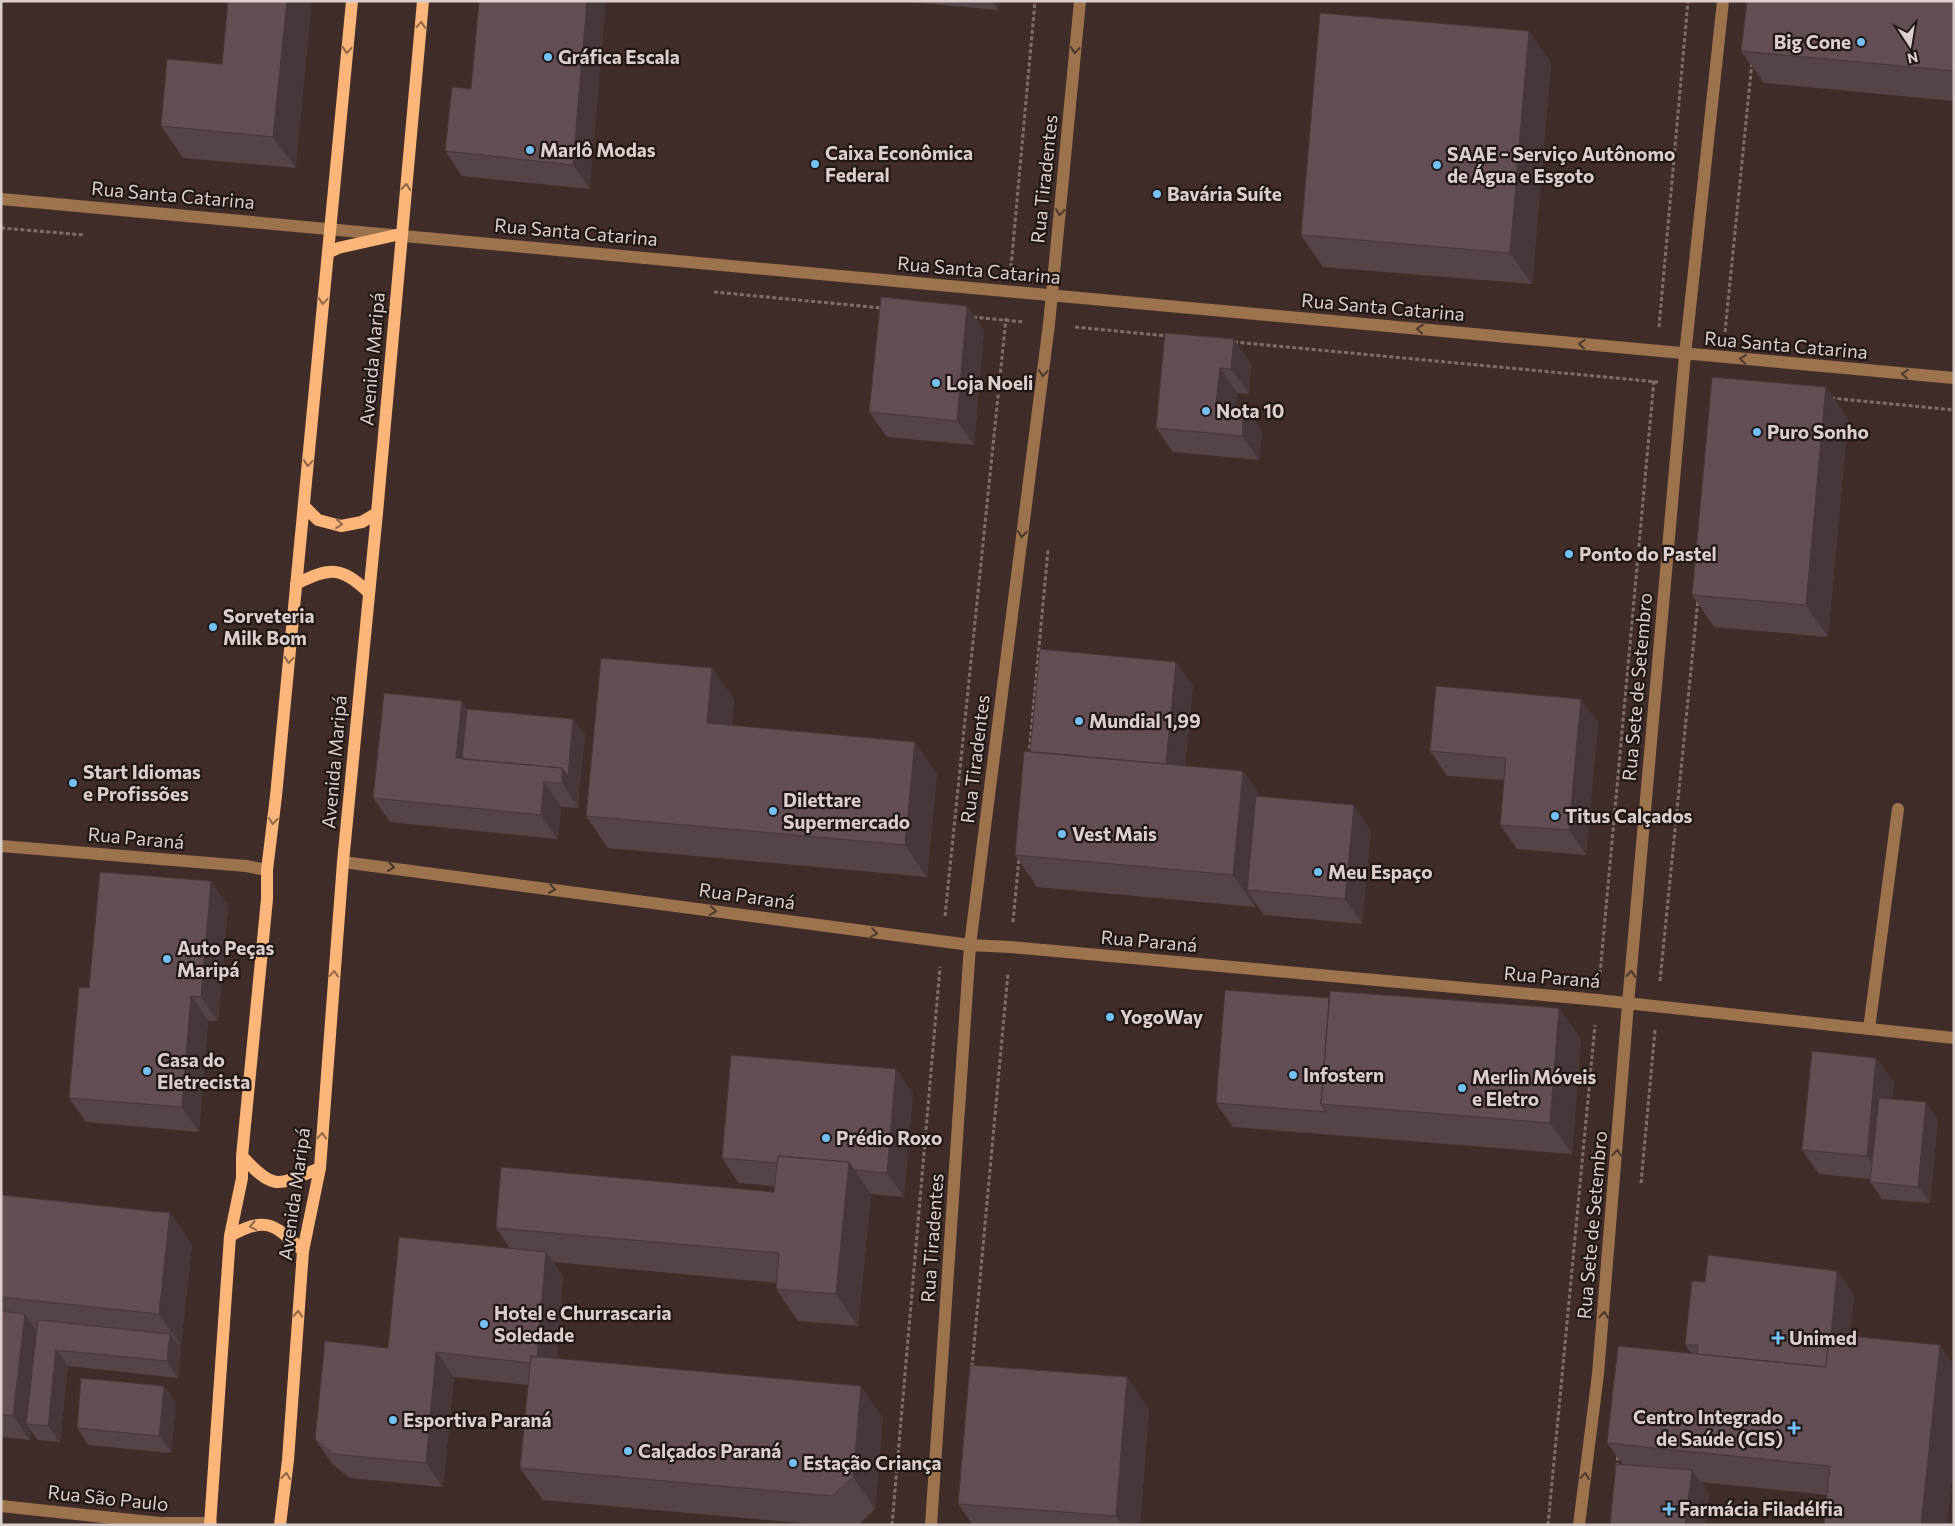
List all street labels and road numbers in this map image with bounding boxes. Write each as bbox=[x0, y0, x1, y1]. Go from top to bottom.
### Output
street label: Rua Tiradentes bbox=[1025, 113, 1062, 245]
street label: Rua Santa Catarina bbox=[90, 176, 256, 213]
street label: Rua Santa Catarina bbox=[493, 213, 659, 250]
street label: Rua Santa Catarina bbox=[896, 251, 1062, 288]
street label: Rua Santa Catarina bbox=[1300, 288, 1466, 325]
street label: Avenida Maripá bbox=[354, 291, 389, 427]
street label: Rua Santa Catarina bbox=[1703, 326, 1869, 363]
street label: Rua Sete de Setembro bbox=[1617, 592, 1656, 782]
street label: Rua Tiradentes bbox=[955, 693, 994, 825]
street label: Avenida Maripá bbox=[316, 694, 351, 830]
street label: Rua Paraná bbox=[87, 822, 185, 853]
street label: Rua Paraná bbox=[698, 877, 797, 914]
street label: Rua Paraná bbox=[1100, 925, 1198, 956]
street label: Rua Paraná bbox=[1503, 961, 1601, 992]
street label: Avenida Maripá bbox=[273, 1126, 314, 1262]
street label: Rua Sete de Setembro bbox=[1572, 1130, 1611, 1320]
street label: Rua Tiradentes bbox=[916, 1173, 947, 1303]
street label: Rua São Paulo bbox=[46, 1480, 170, 1515]

